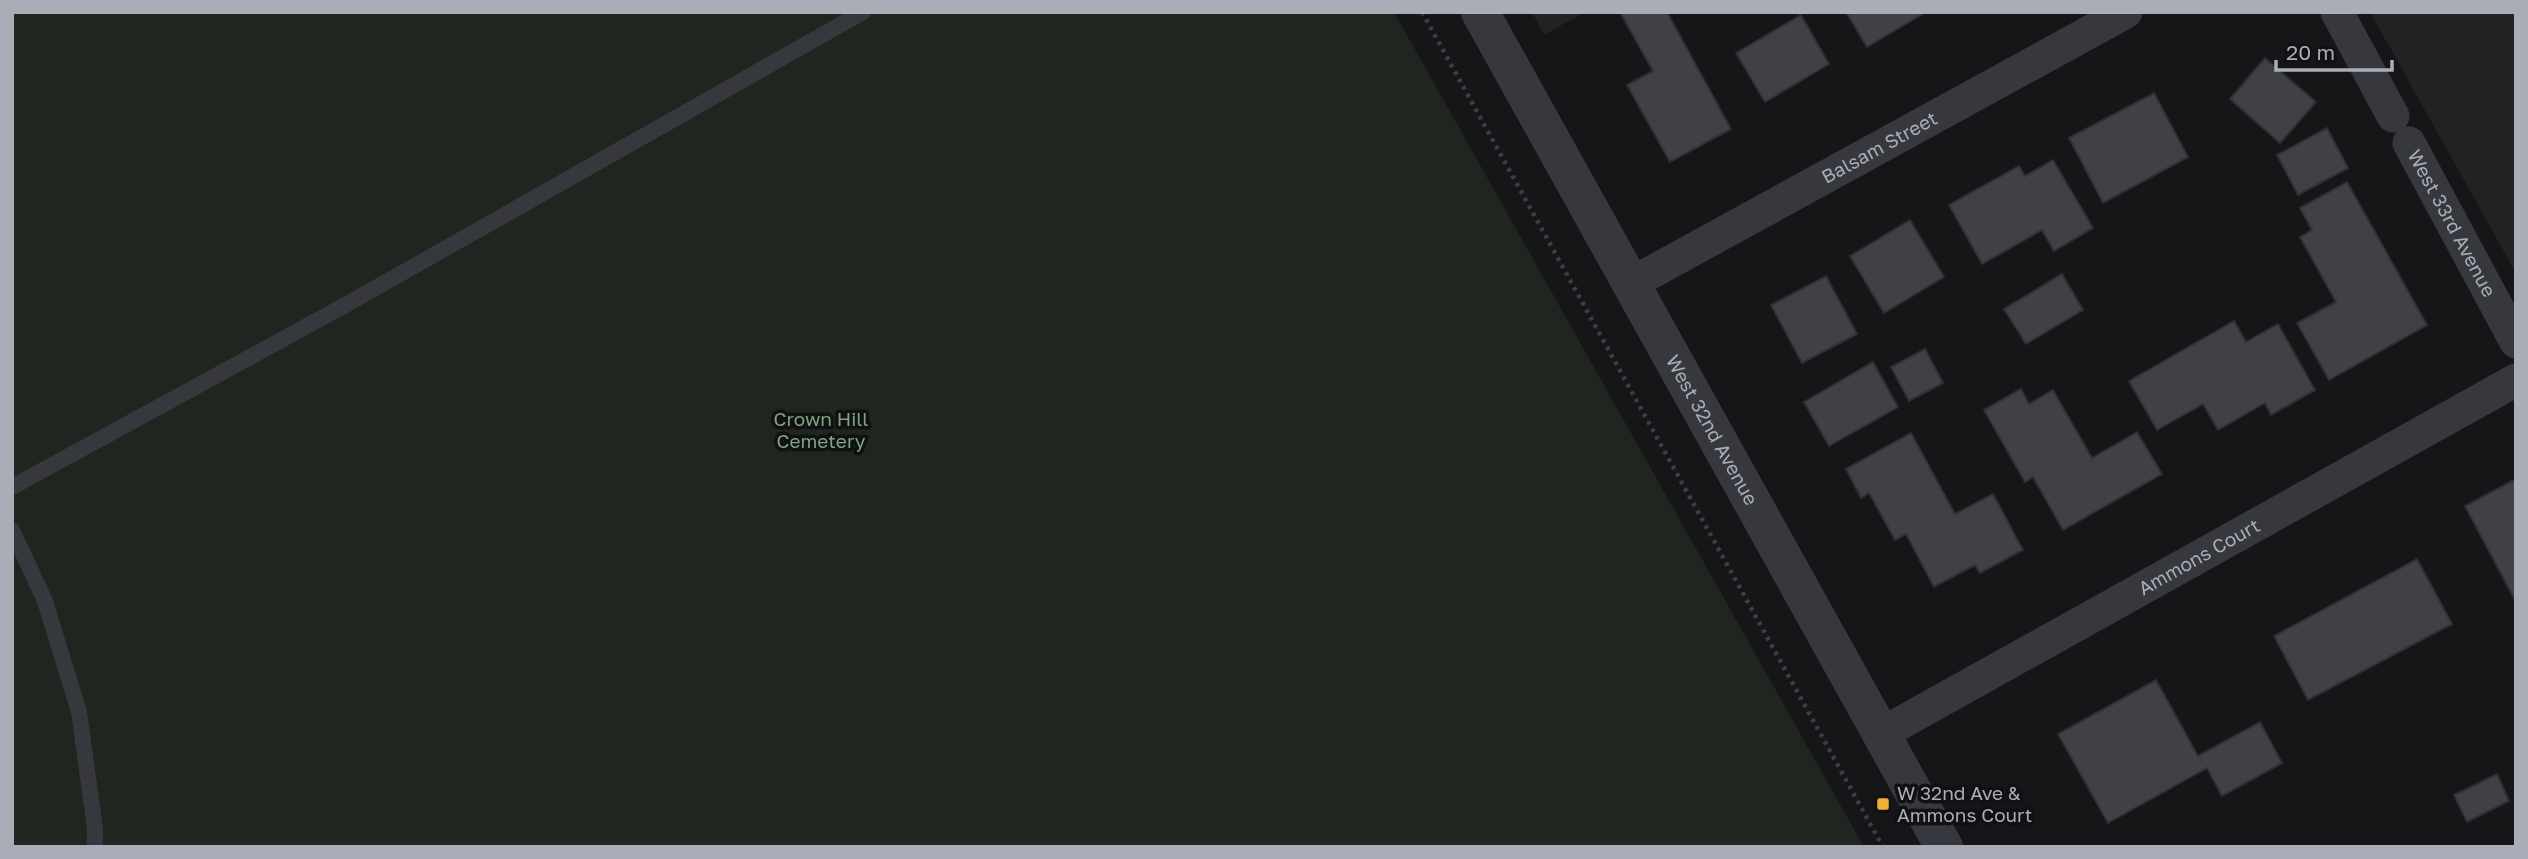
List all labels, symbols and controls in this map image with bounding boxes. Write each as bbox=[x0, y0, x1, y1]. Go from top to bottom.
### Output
scale bar bbox=[2276, 28, 2392, 72]
text: 20 m bbox=[2286, 39, 2335, 65]
street label: Balsam Street bbox=[1817, 106, 1941, 188]
street label: West 33rd Avenue bbox=[2404, 145, 2502, 301]
street label: West 32nd Avenue bbox=[1662, 350, 1764, 509]
park label: Crown Hill Cemetery bbox=[774, 407, 868, 452]
street label: Ammons Court bbox=[2134, 513, 2263, 599]
place label: W 32nd Ave & Ammons Court bbox=[1897, 781, 2032, 826]
marker: W 32nd Ave & Ammons Court bbox=[1875, 796, 1891, 812]

